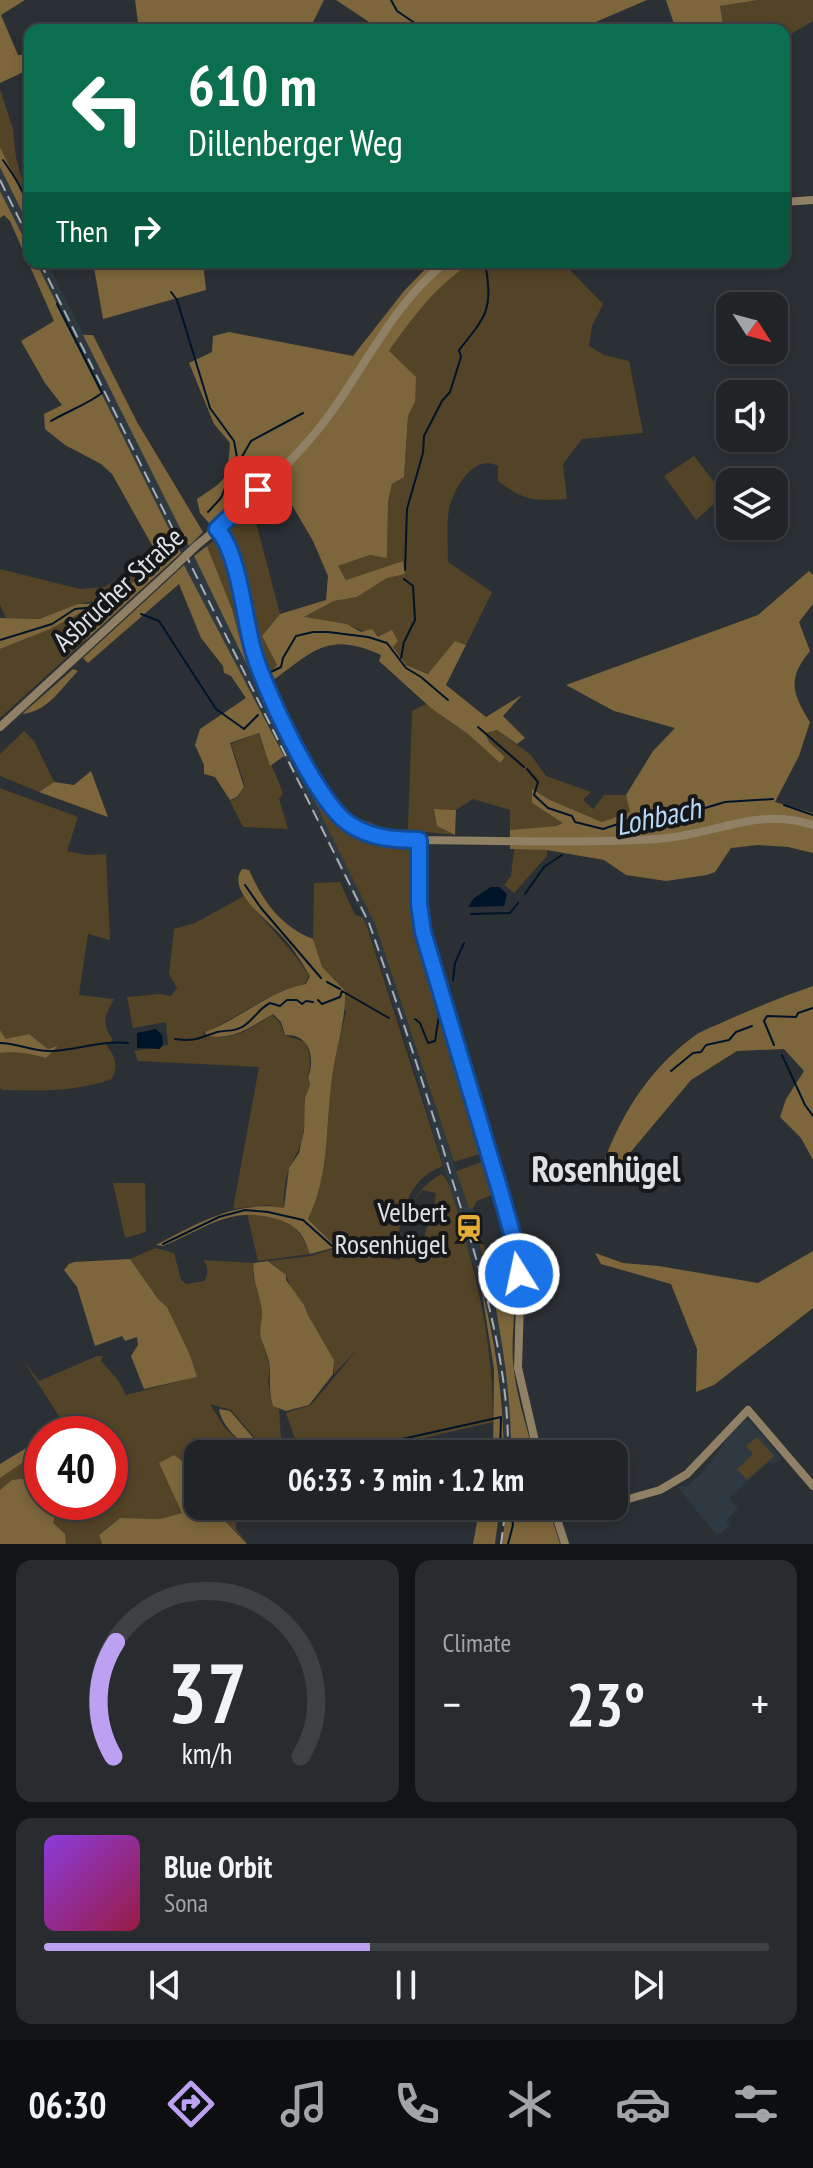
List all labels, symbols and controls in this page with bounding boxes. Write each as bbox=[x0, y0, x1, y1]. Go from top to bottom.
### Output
text: 610 m bbox=[188, 49, 317, 121]
icon: left bbox=[56, 56, 160, 160]
text: Dillenberger Weg bbox=[188, 119, 403, 166]
icon: right bbox=[124, 208, 168, 252]
text: Then bbox=[56, 211, 108, 250]
north arrow bbox=[716, 292, 788, 364]
map controls bbox=[716, 292, 788, 540]
button: sound bbox=[716, 380, 788, 452]
pin bbox=[224, 456, 292, 524]
icon: arrive bbox=[236, 468, 280, 512]
button: layers bbox=[716, 468, 788, 540]
street label: Asbrucher Straße bbox=[44, 519, 191, 659]
water label: Lohbach bbox=[611, 787, 706, 844]
district label: Rosenhügel bbox=[531, 1145, 681, 1192]
place label: Velbert Rosenhügel bbox=[335, 1193, 447, 1262]
station icon: Velbert Rosenhügel bbox=[454, 1213, 484, 1243]
position arrow bbox=[477, 1232, 561, 1316]
speed limit sign: 40 bbox=[24, 1416, 128, 1520]
text: 06:33 · 3 min · 1.2 km bbox=[288, 1460, 524, 1499]
text: Climate bbox=[443, 1626, 511, 1659]
text: 37 bbox=[167, 1638, 247, 1746]
text: 23° bbox=[566, 1665, 645, 1743]
text: − bbox=[443, 1675, 461, 1732]
text: + bbox=[751, 1675, 769, 1732]
text: km/h bbox=[182, 1735, 233, 1772]
text: Blue Orbit bbox=[164, 1847, 272, 1886]
text: Sona bbox=[164, 1886, 208, 1919]
icon: previous bbox=[143, 1963, 187, 2007]
icon: pause bbox=[384, 1963, 428, 2007]
icon: next bbox=[626, 1963, 670, 2007]
icon: directions bbox=[163, 2076, 219, 2132]
icon: music bbox=[276, 2076, 332, 2132]
icon: phone bbox=[389, 2076, 445, 2132]
icon: climate bbox=[502, 2076, 558, 2132]
icon: car bbox=[615, 2076, 671, 2132]
icon: filters bbox=[728, 2076, 784, 2132]
text: 06:30 bbox=[29, 2081, 106, 2128]

